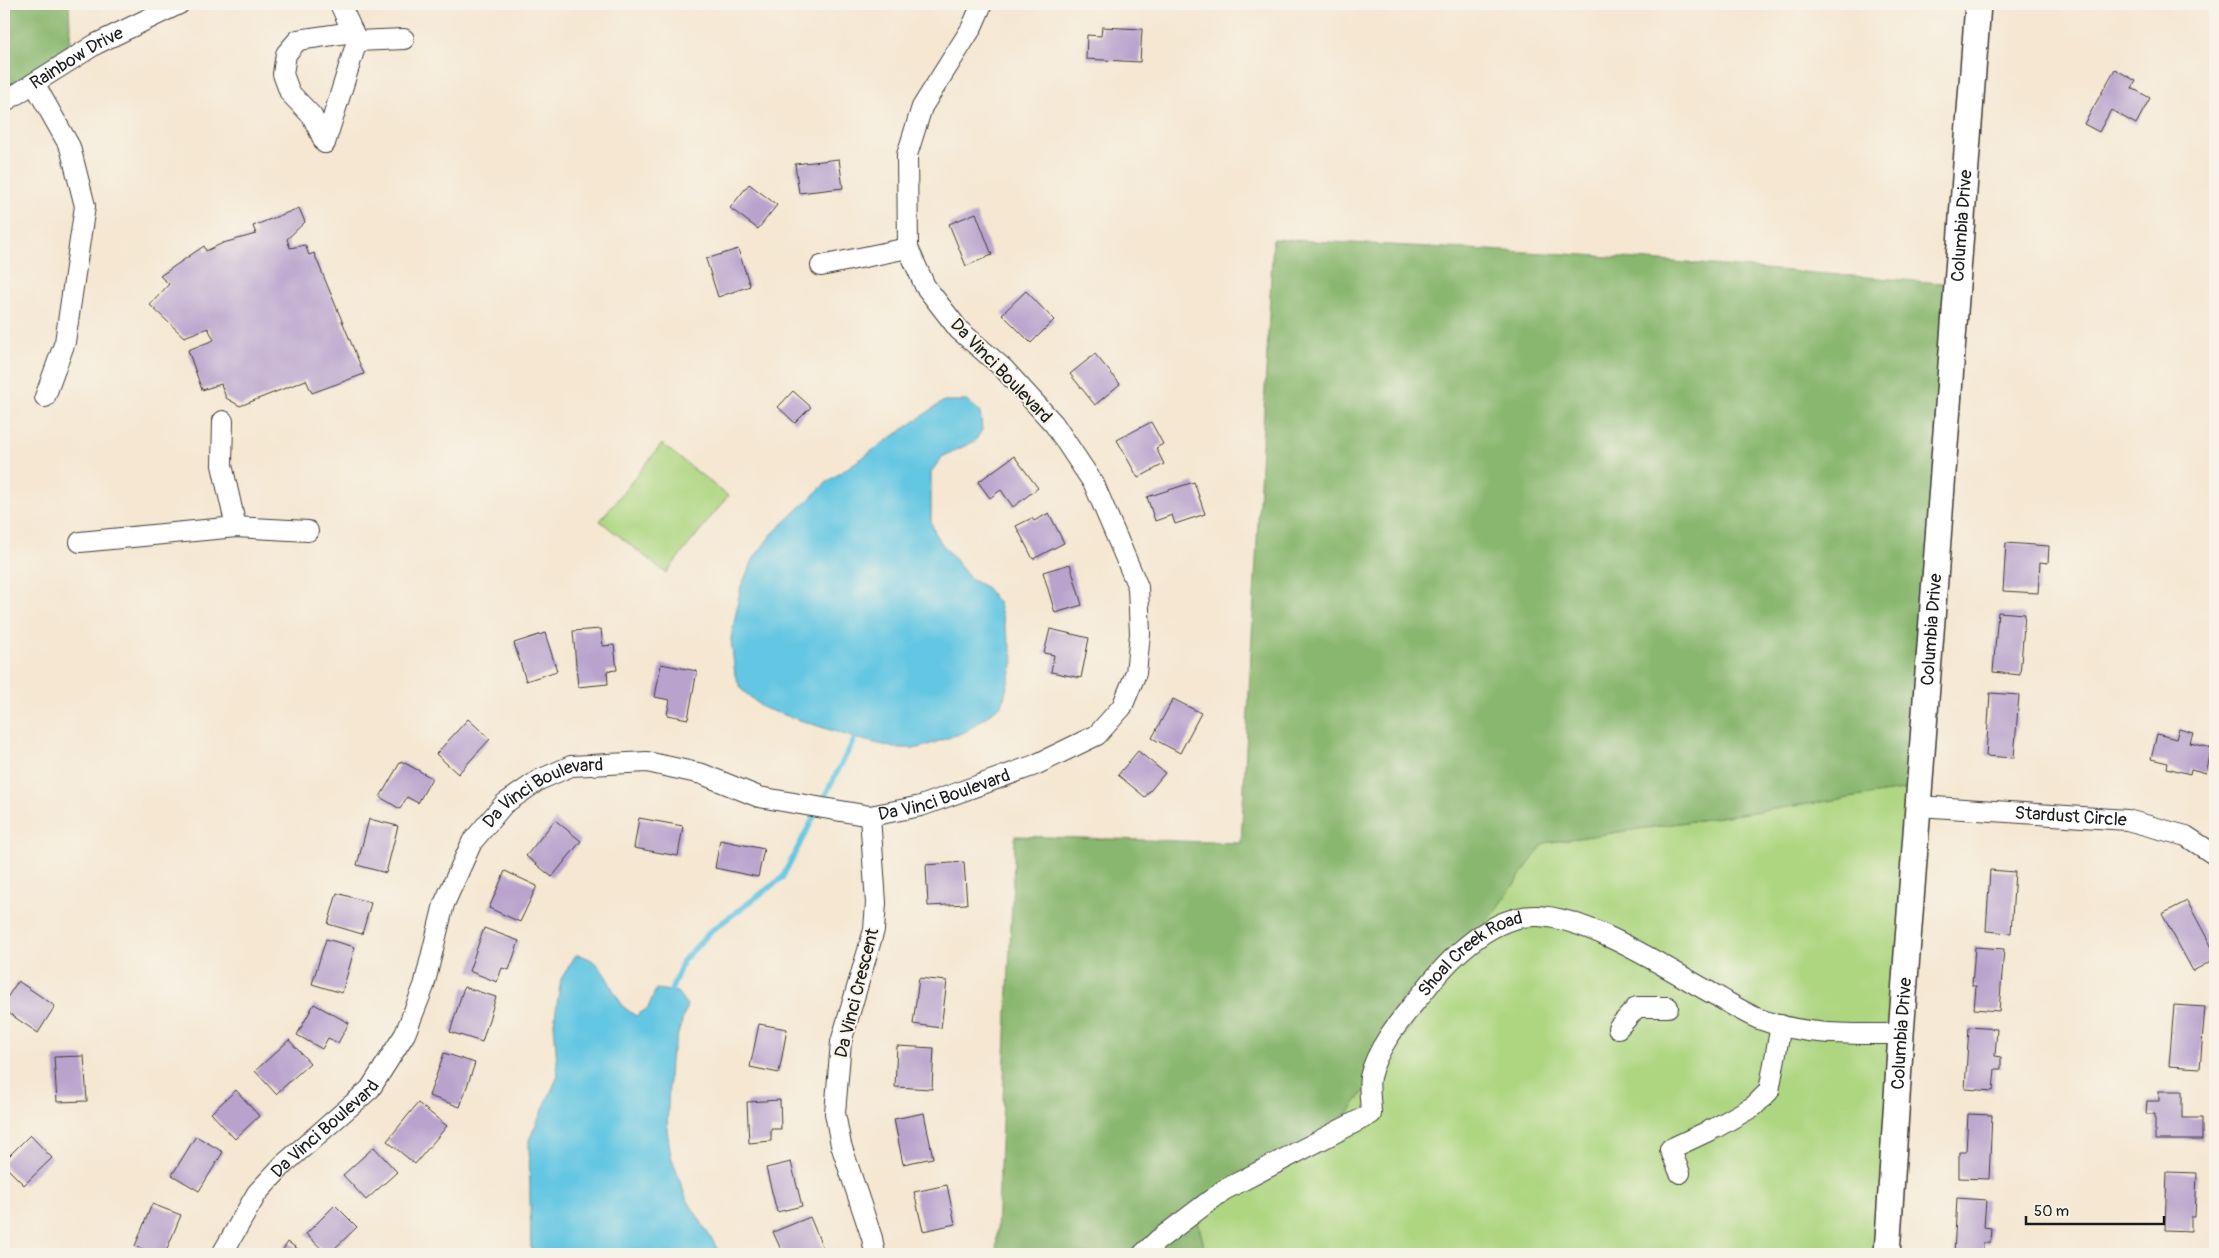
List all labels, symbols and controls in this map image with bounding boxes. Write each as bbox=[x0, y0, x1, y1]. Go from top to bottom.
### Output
street label: Rainbow Drive bbox=[25, 21, 127, 94]
street label: Columbia Drive bbox=[1946, 169, 1977, 283]
street label: Da Vinci Boulevard bbox=[945, 314, 1057, 428]
street label: Columbia Drive bbox=[1916, 573, 1947, 686]
street label: Da Vinci Boulevard bbox=[477, 753, 604, 833]
street label: Da Vinci Boulevard bbox=[876, 763, 1013, 826]
street label: Stardust Circle bbox=[2014, 801, 2128, 831]
street label: Shoal Creek Road bbox=[1413, 906, 1525, 1001]
street label: Da Vinci Crescent bbox=[830, 925, 884, 1060]
street label: Columbia Drive bbox=[1886, 976, 1917, 1090]
street label: Da Vinci Boulevard bbox=[266, 1076, 384, 1183]
scale bar bbox=[2026, 1193, 2164, 1225]
text: 50 m bbox=[2034, 1202, 2069, 1221]

